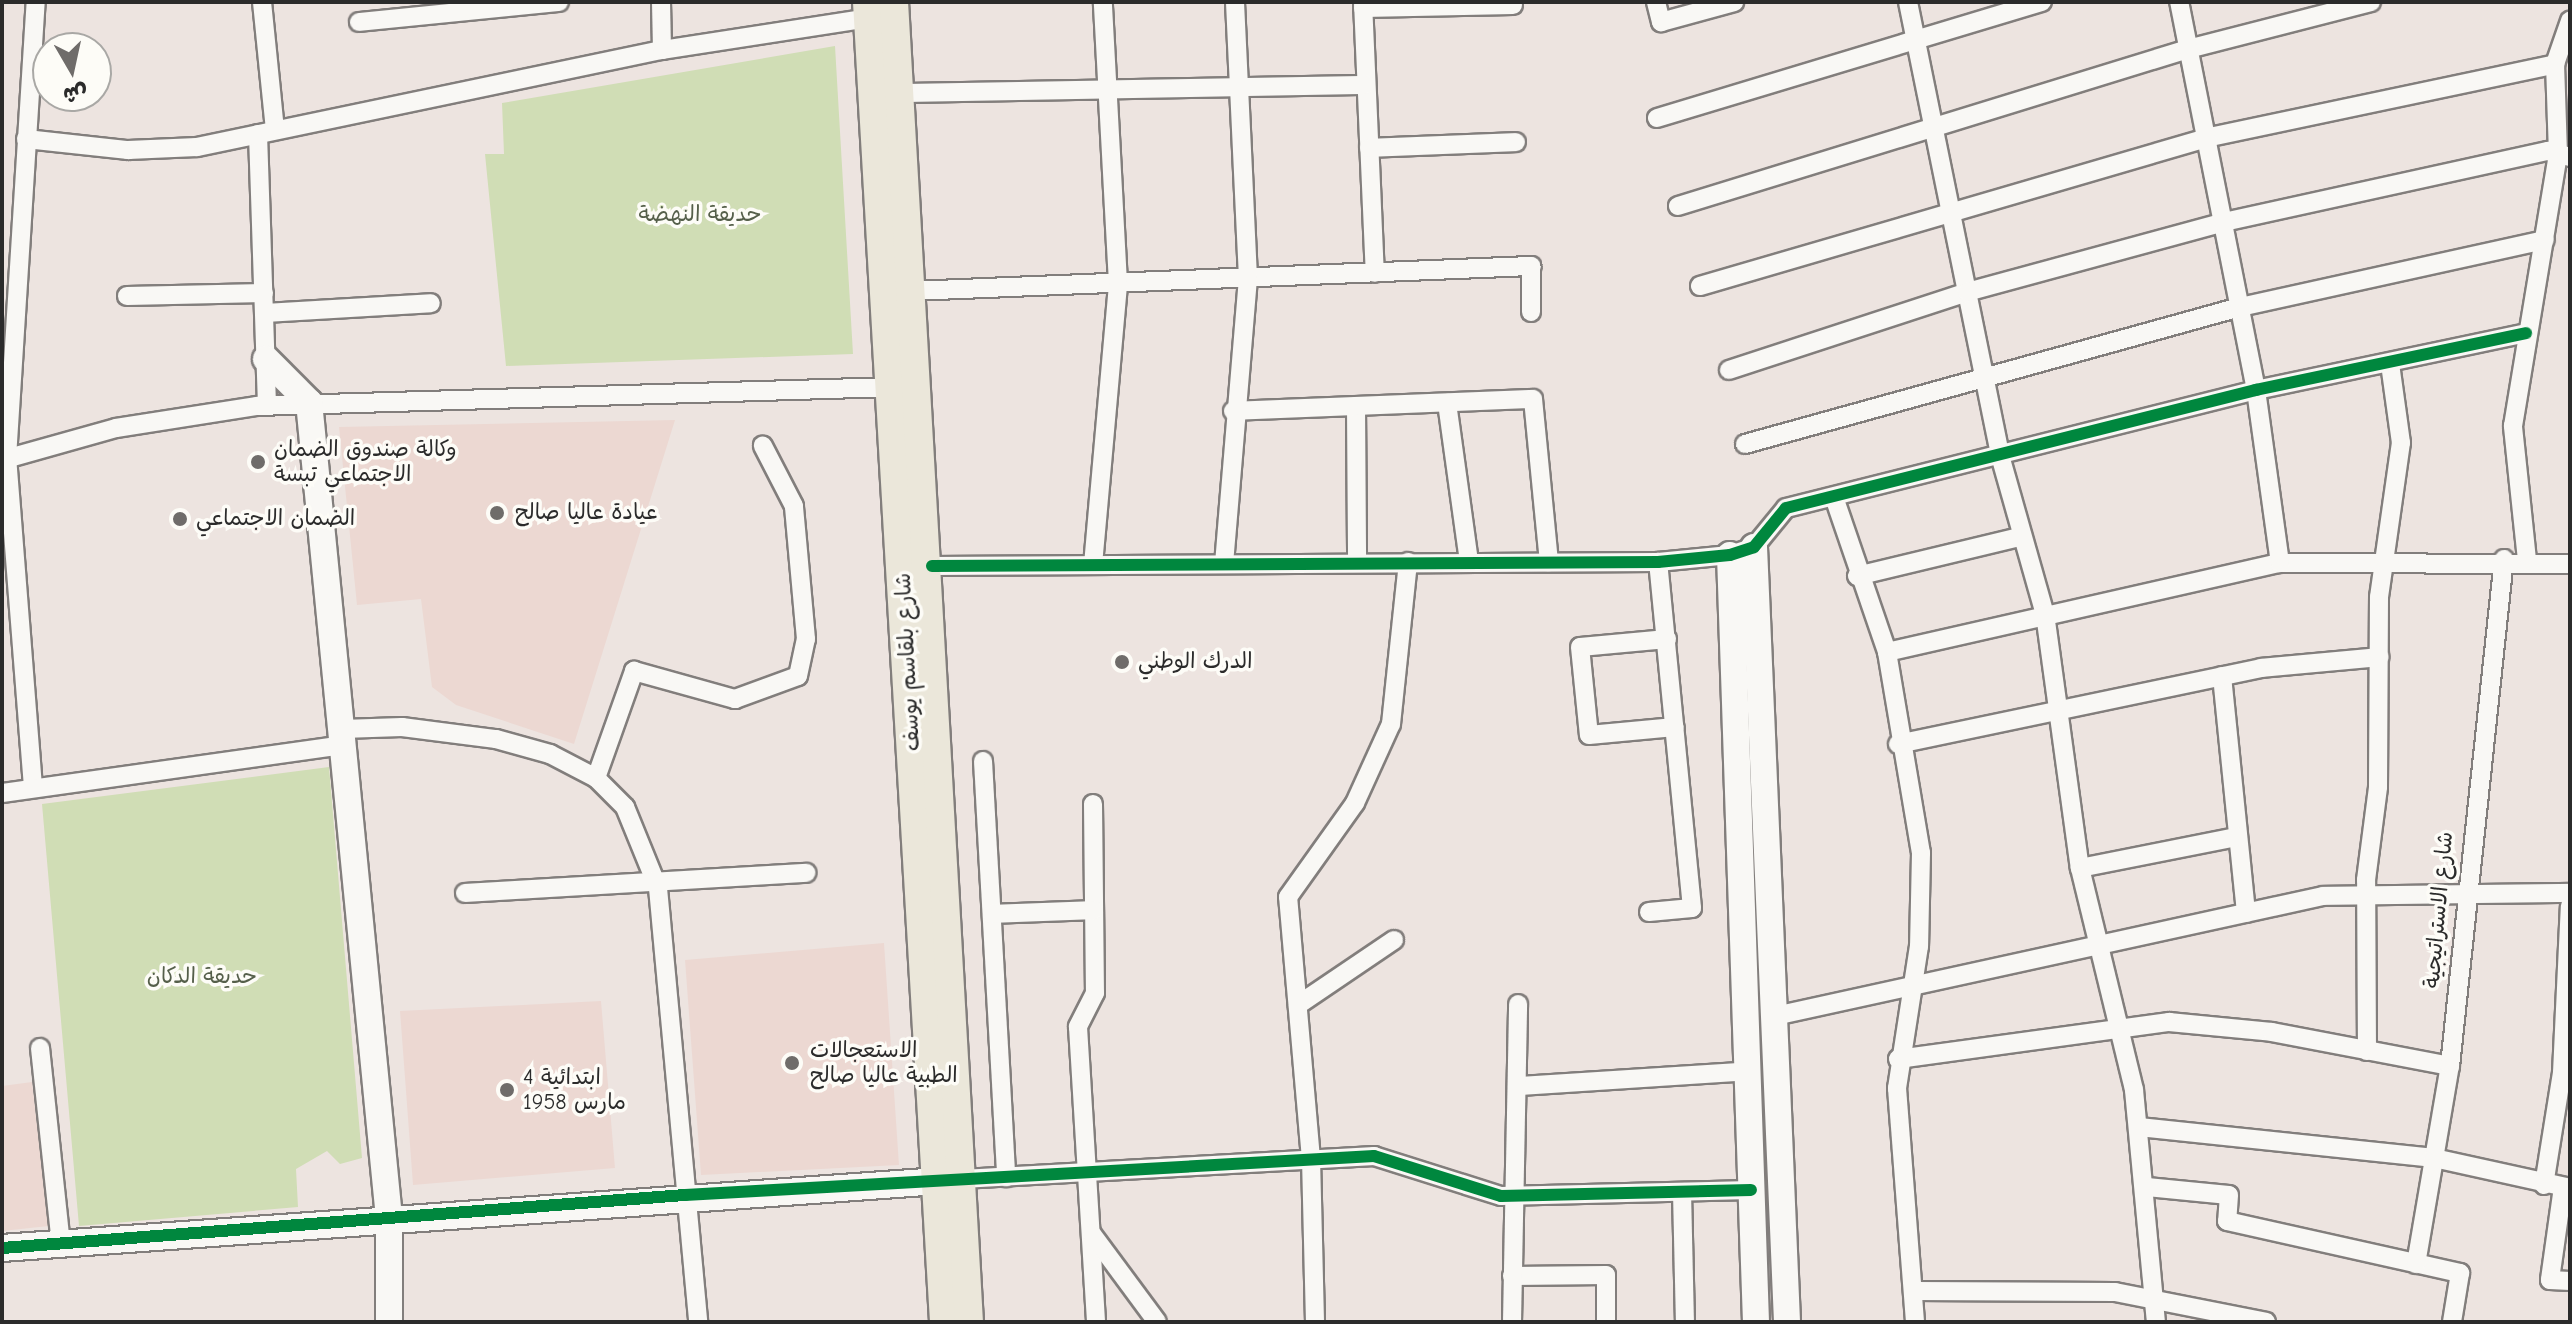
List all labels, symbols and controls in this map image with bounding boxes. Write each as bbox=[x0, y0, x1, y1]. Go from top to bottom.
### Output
north arrow bbox=[32, 32, 112, 112]
text: ش bbox=[61, 79, 89, 108]
park label: حديقة النهضة bbox=[638, 202, 762, 228]
place label: وكالة صندوق الضمان الاجتماعي تبسة bbox=[274, 436, 457, 488]
marker: وكالة صندوق الضمان الاجتماعي تبسة bbox=[249, 453, 267, 471]
place label: عيادة عاليا صالح bbox=[515, 500, 658, 526]
marker: عيادة عاليا صالح bbox=[486, 502, 508, 524]
place label: الضمان الاجتماعي bbox=[196, 506, 355, 532]
marker: الضمان الاجتماعي bbox=[171, 510, 189, 528]
street label: شارع بلقاسم يوسف bbox=[890, 572, 926, 752]
place label: الدرك الوطني bbox=[1138, 649, 1252, 675]
marker: الدرك الوطني bbox=[1113, 653, 1131, 671]
street label: شارع الاستراتيجية bbox=[2419, 831, 2459, 989]
park label: حديقة الدكان bbox=[147, 964, 257, 990]
place label: الاستعجالات الطبية عاليا صالح bbox=[810, 1037, 958, 1088]
marker: الاستعجالات الطبية عاليا صالح bbox=[781, 1052, 803, 1074]
place label: ابتدائية 4 مارس 1958 bbox=[523, 1064, 626, 1116]
marker: ابتدائية 4 مارس 1958 bbox=[498, 1081, 516, 1099]

